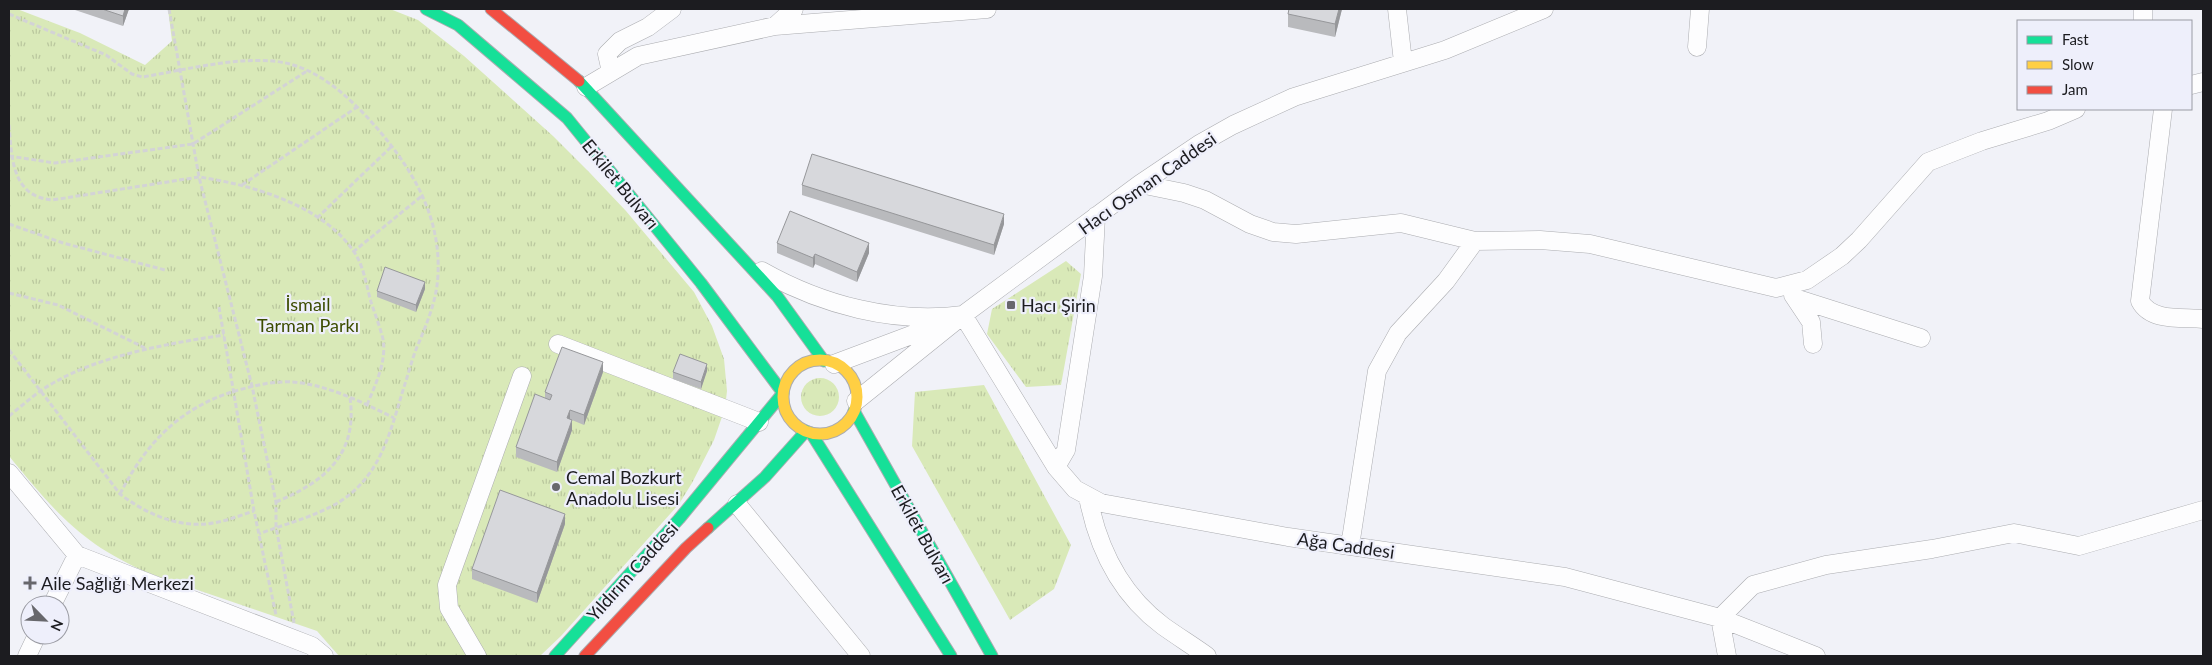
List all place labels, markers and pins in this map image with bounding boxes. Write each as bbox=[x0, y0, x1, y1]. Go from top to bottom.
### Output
place label: Hacı Şirin bbox=[1021, 294, 1096, 316]
marker: Hacı Şirin bbox=[1005, 299, 1017, 311]
place label: Cemal Bozkurt Anadolu Lisesi bbox=[566, 466, 682, 509]
marker: Cemal Bozkurt Anadolu Lisesi bbox=[550, 481, 562, 493]
place label: Aile Sağlığı Merkezi bbox=[41, 572, 194, 594]
marker: Aile Sağlığı Merkezi bbox=[23, 576, 37, 590]

